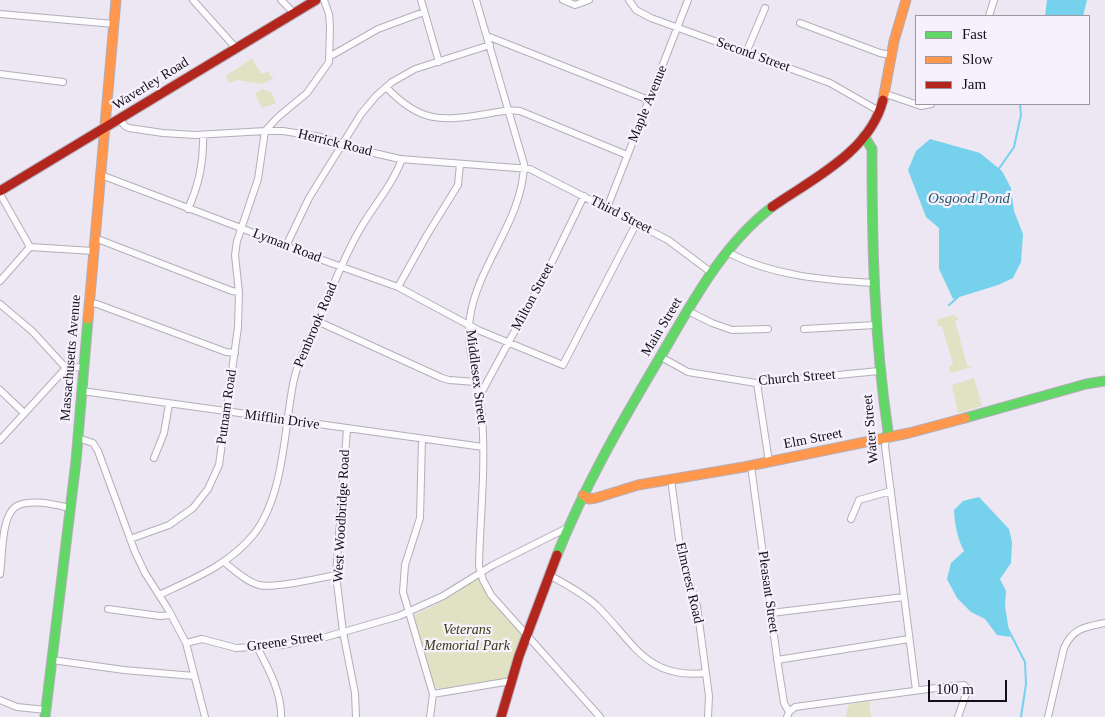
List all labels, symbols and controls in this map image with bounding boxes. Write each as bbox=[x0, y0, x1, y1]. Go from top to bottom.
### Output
legend bbox=[915, 15, 1090, 105]
text: Fast bbox=[962, 26, 987, 42]
street label: Second Street bbox=[714, 34, 792, 76]
text: Slow bbox=[962, 51, 993, 67]
street label: Waverley Road bbox=[110, 54, 192, 114]
street label: Maple Avenue bbox=[625, 63, 671, 145]
text: Jam bbox=[962, 76, 986, 92]
street label: Herrick Road bbox=[296, 126, 374, 160]
water label: Osgood Pond bbox=[928, 190, 1010, 208]
street label: Third Street bbox=[587, 192, 655, 238]
street label: Lyman Road bbox=[250, 225, 324, 267]
street label: Milton Street bbox=[508, 260, 558, 334]
street label: Pembrook Road bbox=[291, 280, 341, 370]
street label: Massachusetts Avenue bbox=[57, 294, 85, 422]
street label: Main Street bbox=[638, 295, 686, 359]
street label: Middlesex Street bbox=[462, 329, 490, 425]
street label: Church Street bbox=[758, 366, 836, 390]
street label: Putnam Road bbox=[213, 368, 241, 446]
street label: Water Street bbox=[860, 394, 882, 464]
street label: Mifflin Drive bbox=[243, 406, 321, 434]
street label: Elm Street bbox=[782, 425, 844, 453]
street label: West Woodbridge Road bbox=[330, 449, 354, 583]
street label: Elmcrest Road bbox=[672, 541, 706, 625]
street label: Pleasant Street bbox=[754, 550, 782, 634]
park label: Veterans Memorial Park bbox=[424, 622, 510, 654]
street label: Greene Street bbox=[246, 628, 324, 656]
scale bar bbox=[930, 670, 1009, 702]
text: 100 m bbox=[936, 681, 974, 697]

